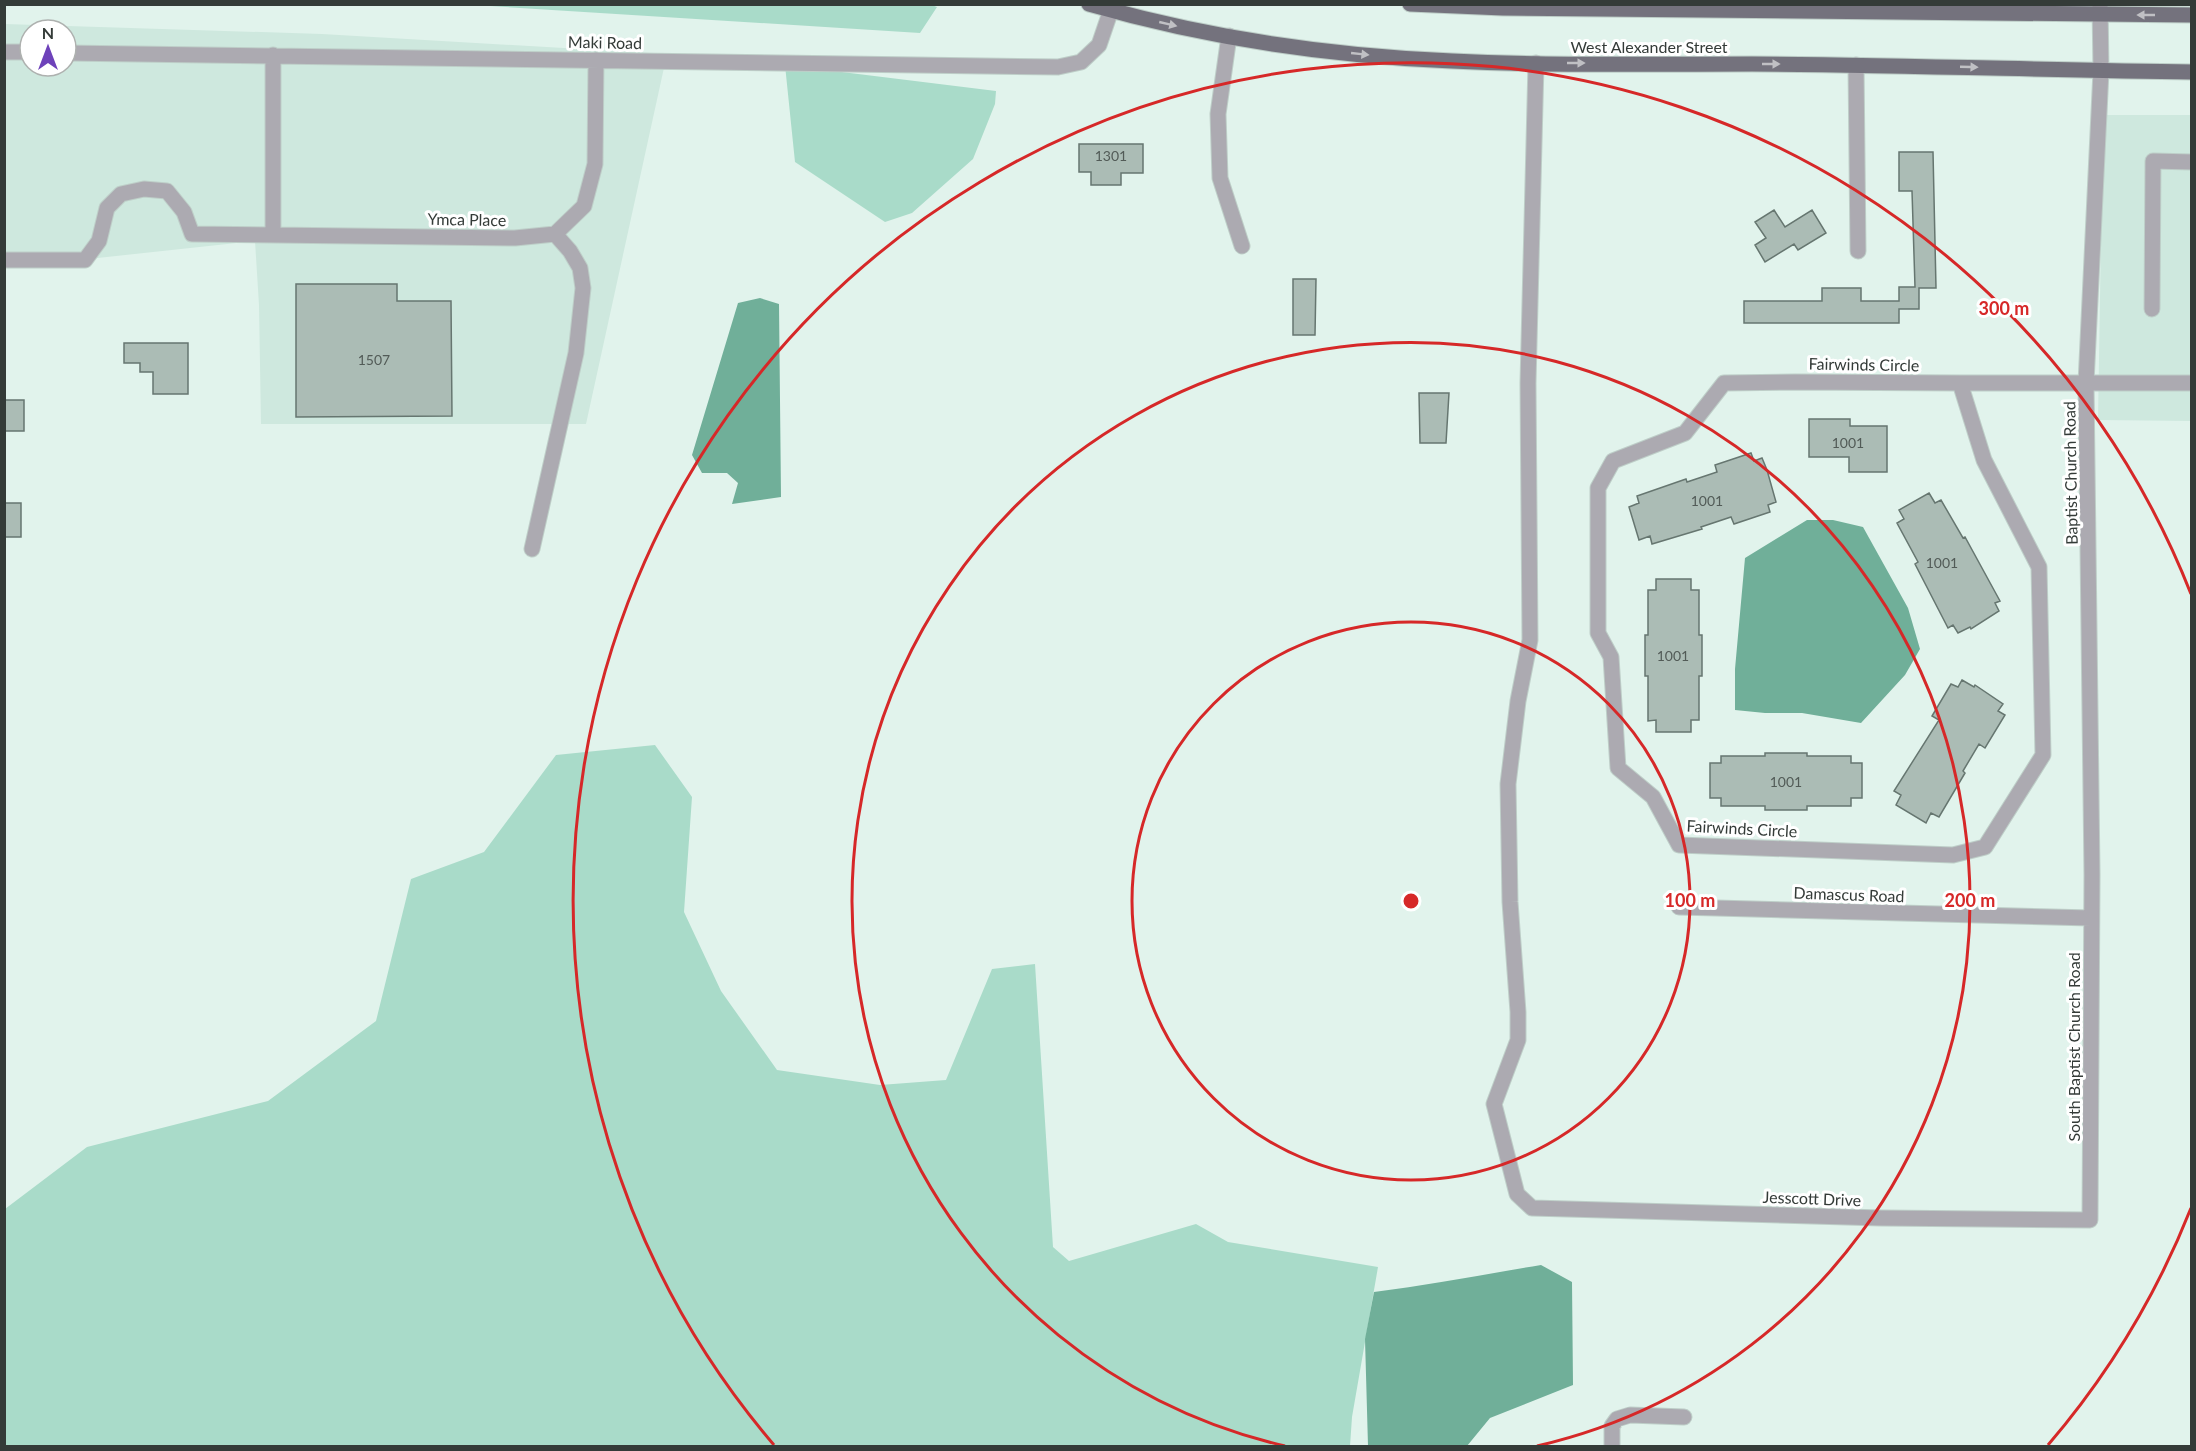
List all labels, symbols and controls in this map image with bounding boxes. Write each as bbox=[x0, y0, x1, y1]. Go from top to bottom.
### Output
one-way arrow bbox=[2136, 10, 2155, 20]
north arrow bbox=[18, 18, 78, 78]
one-way arrow bbox=[1158, 19, 1177, 29]
text: N bbox=[42, 23, 54, 42]
street label: Maki Road bbox=[568, 32, 642, 52]
street label: West Alexander Street bbox=[1570, 37, 1728, 56]
one-way arrow bbox=[1351, 49, 1370, 59]
one-way arrow bbox=[1566, 58, 1585, 68]
one-way arrow bbox=[1761, 59, 1780, 69]
one-way arrow bbox=[1960, 63, 1979, 72]
house number: 1301 bbox=[1095, 147, 1127, 164]
street label: Ymca Place bbox=[427, 209, 507, 229]
text: 300 m bbox=[1979, 297, 2029, 319]
house number: 1507 bbox=[358, 351, 390, 368]
street label: Fairwinds Circle bbox=[1808, 354, 1920, 374]
street label: Baptist Church Road bbox=[2059, 401, 2081, 545]
house number: 1001 bbox=[1832, 434, 1864, 451]
house number: 1001 bbox=[1691, 492, 1723, 509]
house number: 1001 bbox=[1926, 554, 1958, 571]
house number: 1001 bbox=[1657, 647, 1689, 664]
house number: 1001 bbox=[1770, 773, 1802, 790]
street label: Fairwinds Circle bbox=[1686, 816, 1798, 840]
street label: Damascus Road bbox=[1793, 883, 1905, 905]
text: 100 m bbox=[1665, 889, 1715, 911]
text: 200 m bbox=[1945, 889, 1995, 911]
centre of rings bbox=[1401, 891, 1421, 911]
street label: South Baptist Church Road bbox=[2064, 952, 2083, 1142]
street label: Jesscott Drive bbox=[1763, 1187, 1861, 1209]

